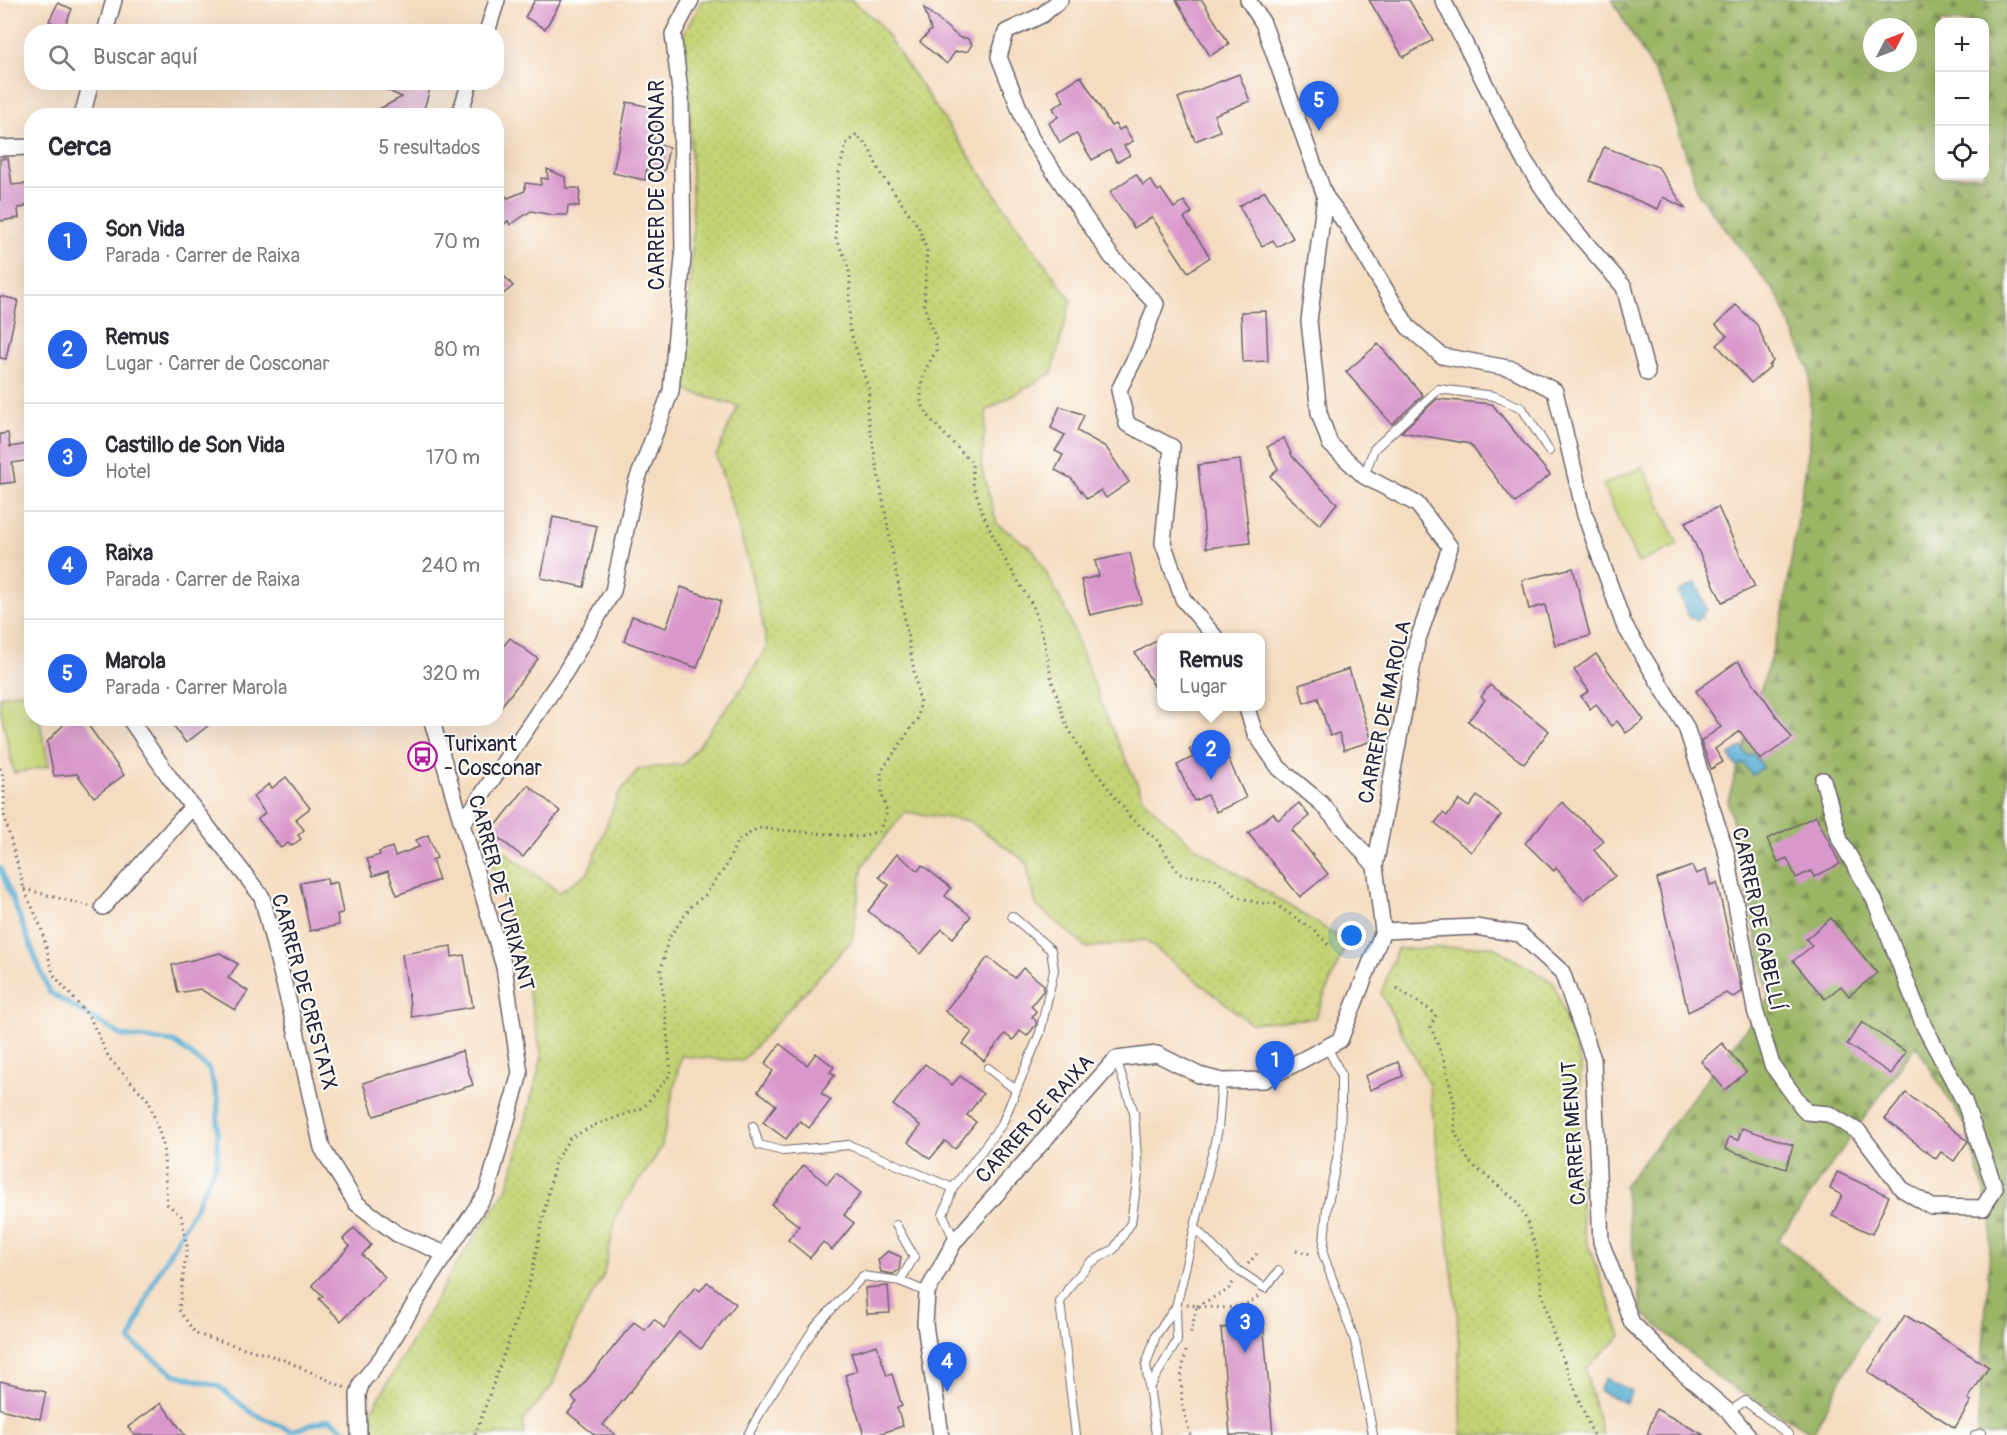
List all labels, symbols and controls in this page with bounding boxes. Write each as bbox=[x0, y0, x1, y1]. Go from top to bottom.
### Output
north arrow bbox=[1863, 18, 1917, 72]
map controls bbox=[1935, 18, 1989, 180]
button: + bbox=[1935, 18, 1989, 72]
search box bbox=[24, 24, 504, 90]
icon: search bbox=[45, 41, 78, 74]
text: Buscar aquí bbox=[93, 43, 198, 71]
button: − bbox=[1935, 72, 1989, 126]
street label: CARRER DE COSCONAR bbox=[644, 80, 671, 290]
pin: 5 bbox=[1300, 82, 1338, 131]
button: locate bbox=[1935, 126, 1989, 180]
text: Cerca bbox=[48, 131, 111, 163]
text: 5 resultados bbox=[378, 135, 480, 160]
text: Son Vida bbox=[105, 215, 185, 243]
text: 1 bbox=[64, 229, 71, 254]
text: 70 m bbox=[434, 229, 480, 254]
text: Parada · Carrer de Raixa bbox=[105, 243, 300, 268]
text: Remus bbox=[105, 323, 169, 351]
text: 2 bbox=[62, 337, 73, 362]
text: 80 m bbox=[434, 337, 480, 362]
text: Lugar · Carrer de Cosconar bbox=[105, 351, 330, 376]
text: Castillo de Son Vida bbox=[105, 431, 285, 459]
text: 3 bbox=[62, 445, 73, 470]
text: 170 m bbox=[426, 445, 480, 470]
text: Hotel bbox=[105, 459, 151, 484]
text: Raixa bbox=[105, 539, 153, 567]
text: 4 bbox=[62, 553, 73, 578]
text: 240 m bbox=[421, 553, 480, 578]
text: Parada · Carrer de Raixa bbox=[105, 567, 300, 592]
street label: CARRER DE MAROLA bbox=[1352, 618, 1418, 806]
popup bbox=[1157, 633, 1265, 711]
text: Remus bbox=[1179, 646, 1243, 674]
text: Marola bbox=[105, 647, 166, 675]
text: 5 bbox=[62, 661, 73, 686]
text: 320 m bbox=[422, 661, 480, 686]
text: Lugar bbox=[1179, 674, 1227, 699]
text: Parada · Carrer Marola bbox=[105, 675, 287, 700]
pin: 2 bbox=[1192, 730, 1230, 780]
place label: Turixant - Cosconar bbox=[444, 731, 543, 782]
bus stop icon: Turixant - Cosconar bbox=[407, 740, 439, 772]
street label: CARRER DE TURIXANT bbox=[462, 792, 540, 994]
street label: CARRER DE GABELLÍ bbox=[1725, 825, 1791, 1013]
street label: CARRER DE CRESTATX bbox=[265, 891, 343, 1093]
your location bbox=[1337, 921, 1366, 950]
pin: 1 bbox=[1256, 1042, 1294, 1091]
street label: CARRER DE RAIXA bbox=[970, 1049, 1100, 1189]
street label: CARRER MENUT bbox=[1555, 1060, 1593, 1206]
pin: 3 bbox=[1226, 1304, 1264, 1353]
pin: 4 bbox=[928, 1342, 966, 1392]

